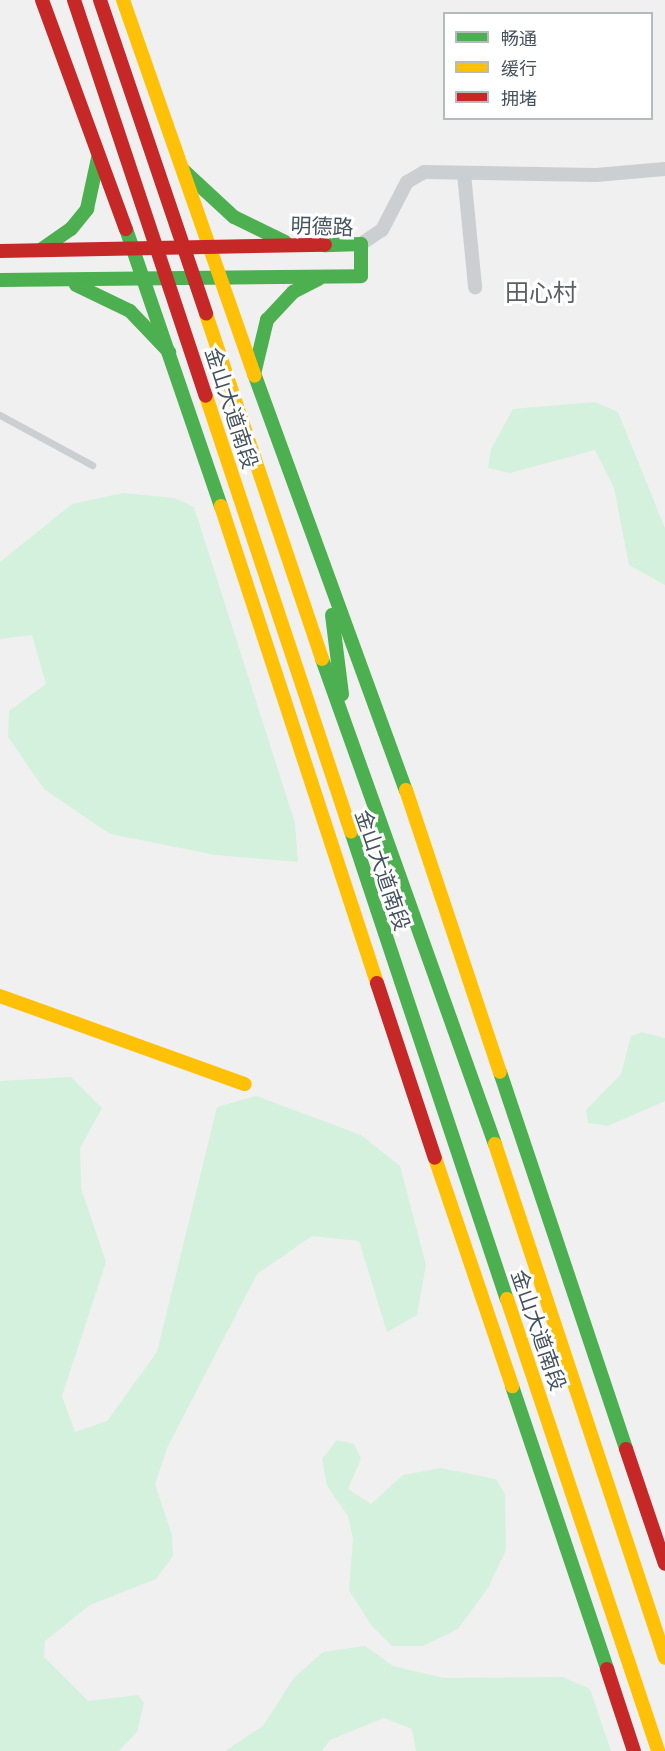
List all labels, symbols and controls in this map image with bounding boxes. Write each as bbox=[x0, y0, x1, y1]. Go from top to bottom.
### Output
legend bbox=[443, 12, 653, 120]
text: 畅通 bbox=[501, 27, 537, 49]
text: 缓行 bbox=[501, 57, 537, 79]
text: 拥堵 bbox=[501, 87, 537, 109]
street label: 明德路 bbox=[290, 212, 354, 240]
district label: 田心村 bbox=[505, 278, 577, 306]
street label: 金山大道南段 bbox=[201, 344, 263, 472]
street label: 金山大道南段 bbox=[351, 806, 415, 934]
street label: 金山大道南段 bbox=[507, 1266, 571, 1394]

